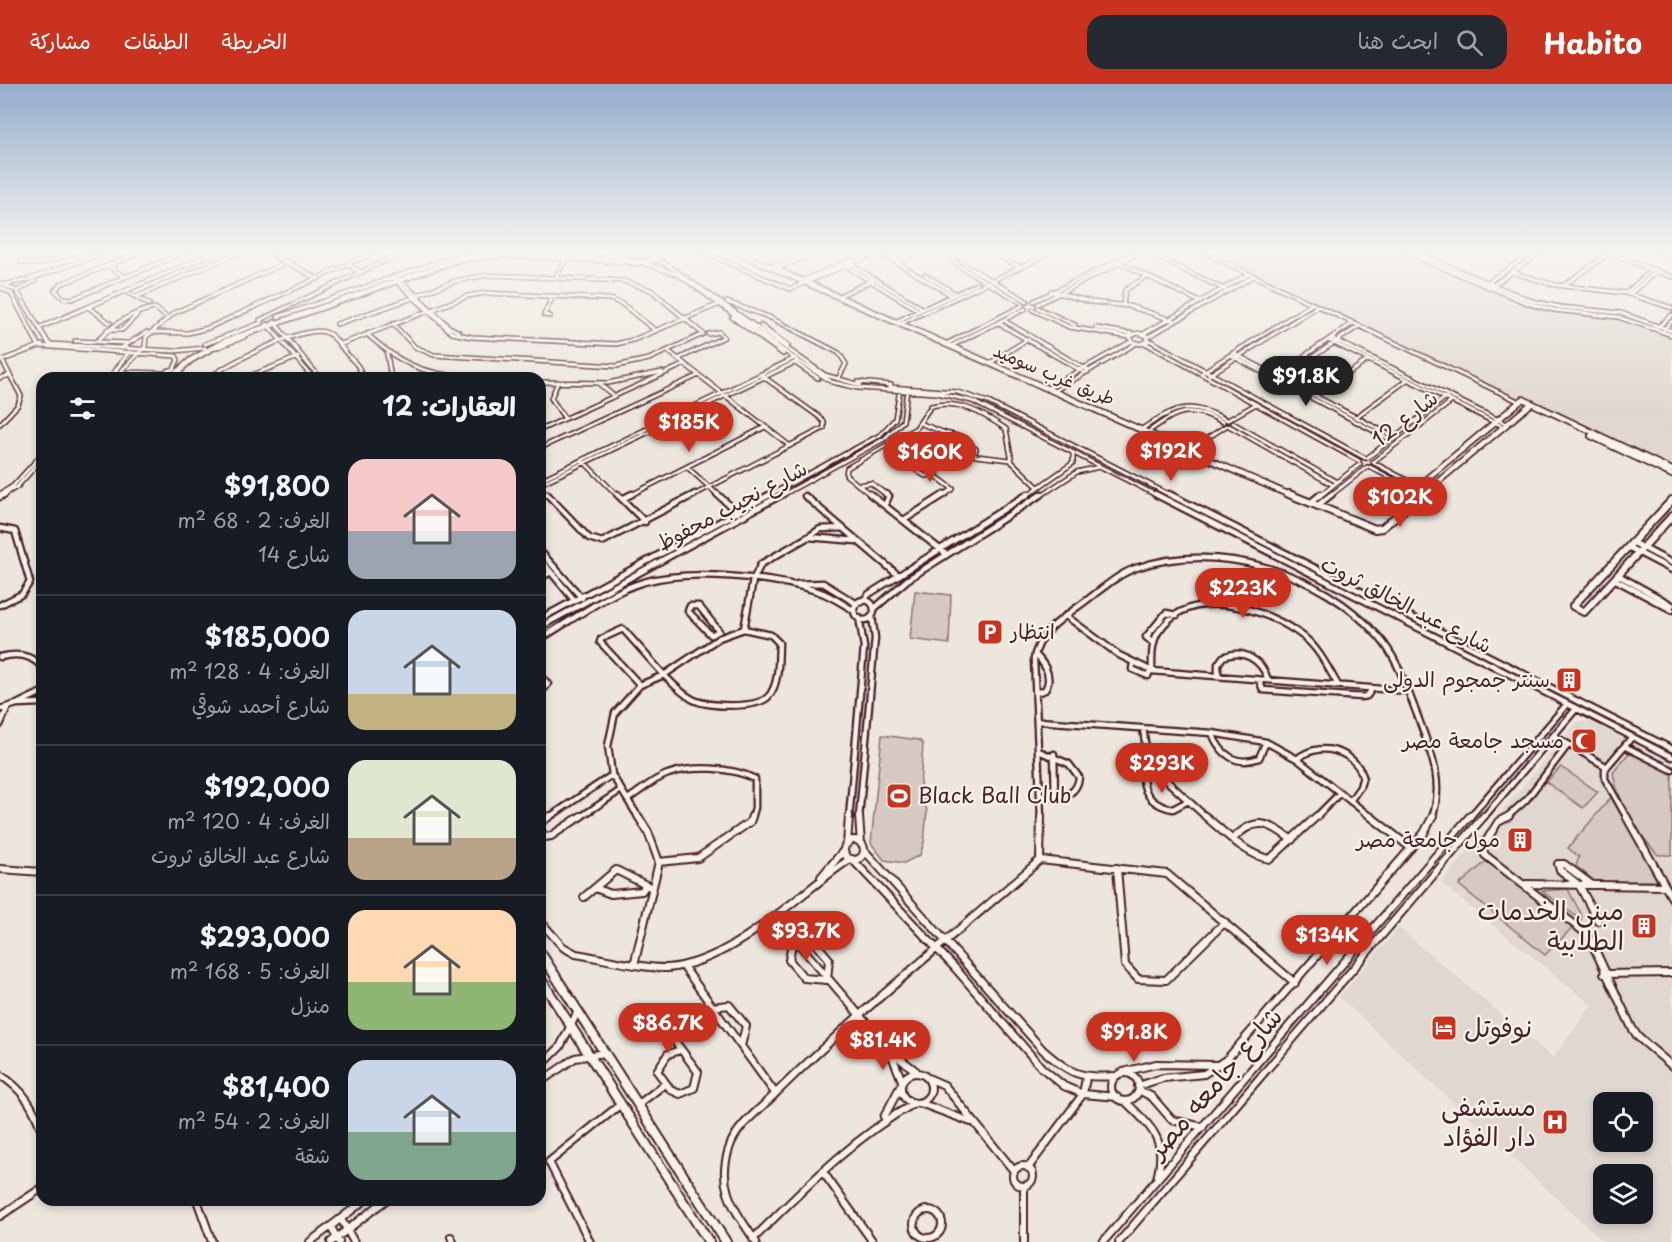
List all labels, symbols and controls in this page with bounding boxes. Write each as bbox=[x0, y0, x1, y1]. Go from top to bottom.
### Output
search box bbox=[1087, 15, 1507, 69]
text: Habito bbox=[1543, 21, 1642, 64]
text: ابحث هنا bbox=[1357, 23, 1438, 56]
text: مشاركة bbox=[30, 24, 91, 56]
text: الطبقات bbox=[124, 24, 189, 56]
text: الخريطة bbox=[222, 24, 287, 56]
icon: search bbox=[1453, 26, 1486, 59]
street label: طريق غرب سوميد bbox=[990, 336, 1120, 411]
pin: $91.8K bbox=[1257, 356, 1355, 407]
text: $91.8K bbox=[1272, 360, 1340, 390]
street label: شارع 12 bbox=[1364, 381, 1444, 454]
text: العقارات: 12 bbox=[382, 386, 516, 425]
icon: filters bbox=[66, 392, 99, 425]
pin: $185K bbox=[647, 402, 731, 453]
text: $185K bbox=[658, 406, 720, 436]
pin: $192K bbox=[1129, 431, 1213, 482]
pin: $160K bbox=[888, 432, 972, 483]
text: $192K bbox=[1140, 435, 1202, 465]
text: $160K bbox=[897, 436, 963, 466]
street label: شارع نجيب محفوظ bbox=[650, 451, 813, 558]
text: $91,800 bbox=[224, 466, 330, 505]
pin: $102K bbox=[1358, 477, 1442, 528]
text: $102K bbox=[1367, 481, 1433, 511]
icon: home bbox=[396, 483, 468, 555]
text: الغرف: 2 · 68 m² bbox=[178, 505, 330, 535]
text: شارع 14 bbox=[258, 539, 330, 569]
street label: شارع عبد الخالق ثروت bbox=[1315, 546, 1498, 661]
pin: $223K bbox=[1201, 568, 1285, 619]
text: $223K bbox=[1209, 572, 1277, 602]
place label: انتظار bbox=[1009, 614, 1055, 646]
text: $185,000 bbox=[205, 617, 330, 656]
parking icon: انتظار bbox=[975, 617, 1005, 647]
icon: home bbox=[396, 634, 468, 706]
text: الغرف: 4 · 128 m² bbox=[169, 656, 330, 686]
place label: سنتر جمجوم الدولى bbox=[1383, 662, 1550, 696]
building icon: سنتر جمجوم الدولى bbox=[1554, 665, 1584, 695]
text: شارع أحمد شوقي bbox=[192, 690, 330, 720]
place label: مسجد جامعة مصر bbox=[1400, 723, 1564, 755]
mosque icon: مسجد جامعة مصر bbox=[1569, 726, 1599, 756]
pin: $293K bbox=[1120, 743, 1204, 794]
text: $293K bbox=[1129, 747, 1195, 777]
text: $192,000 bbox=[204, 767, 330, 806]
place label: Black Ball Club bbox=[918, 778, 1071, 810]
sports icon: Black Ball Club bbox=[884, 781, 914, 811]
icon: home bbox=[396, 784, 468, 856]
text: الغرف: 4 · 120 m² bbox=[167, 806, 330, 836]
place label: مول جامعة مصر bbox=[1354, 822, 1500, 854]
building icon: مول جامعة مصر bbox=[1505, 825, 1535, 855]
text: شارع عبد الخالق ثروت bbox=[151, 840, 330, 870]
place label: مبنى الخدمات الطلابية bbox=[1477, 890, 1624, 959]
pin: $93.7K bbox=[757, 911, 855, 962]
building icon: مبنى الخدمات الطلابية bbox=[1629, 911, 1659, 941]
text: $93.7K bbox=[771, 915, 841, 945]
pin: $134K bbox=[1285, 915, 1369, 966]
text: $293,000 bbox=[200, 917, 330, 956]
text: $134K bbox=[1295, 919, 1359, 949]
icon: home bbox=[396, 934, 468, 1006]
text: الغرف: 5 · 168 m² bbox=[170, 956, 330, 986]
text: منزل bbox=[291, 990, 330, 1020]
street label: شارع جامعه مصر bbox=[1136, 998, 1291, 1168]
pin: $86.7K bbox=[619, 1003, 717, 1054]
text: $86.7K bbox=[632, 1007, 704, 1037]
place label: نوفوتل bbox=[1464, 1007, 1532, 1046]
pin: $91.8K bbox=[1085, 1012, 1183, 1063]
hotel icon: نوفوتل bbox=[1429, 1013, 1459, 1043]
text: $91.8K bbox=[1100, 1016, 1168, 1046]
pin: $81.4K bbox=[834, 1020, 932, 1071]
text: $81.4K bbox=[849, 1024, 917, 1054]
text: $81,400 bbox=[222, 1067, 330, 1106]
icon: home bbox=[396, 1084, 468, 1156]
place label: مستشفى دار الفؤاد bbox=[1441, 1086, 1536, 1155]
map controls bbox=[1593, 1092, 1653, 1224]
button: locate bbox=[1593, 1092, 1653, 1152]
text: الغرف: 2 · 54 m² bbox=[178, 1106, 330, 1136]
hospital icon: مستشفى دار الفؤاد bbox=[1540, 1107, 1570, 1137]
text: شقة bbox=[295, 1140, 330, 1170]
button: layers bbox=[1593, 1164, 1653, 1224]

